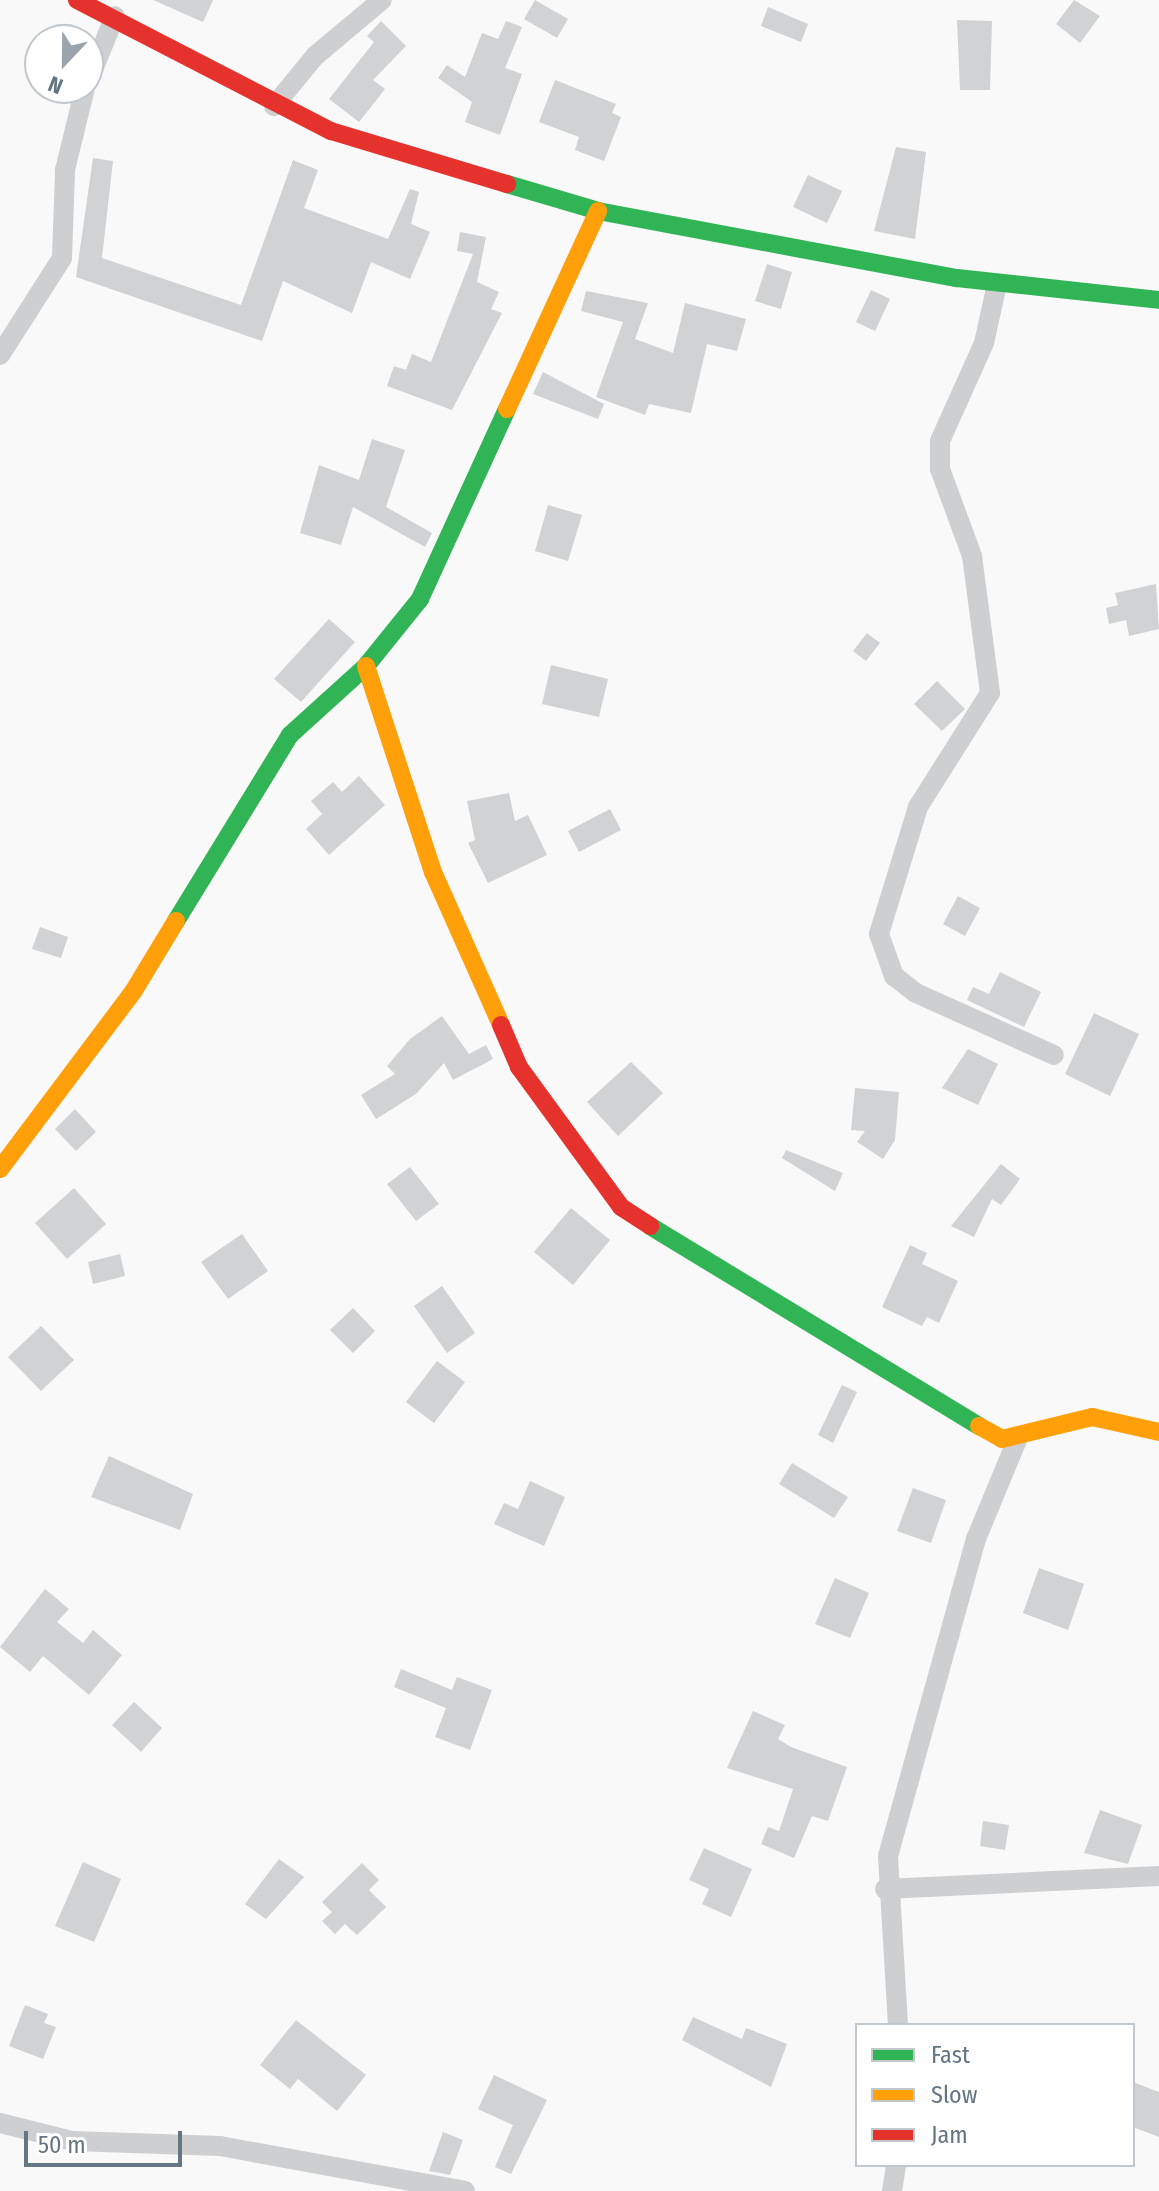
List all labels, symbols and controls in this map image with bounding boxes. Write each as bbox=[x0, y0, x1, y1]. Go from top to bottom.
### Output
north arrow bbox=[24, 24, 104, 104]
text: N bbox=[44, 70, 67, 100]
legend bbox=[855, 2023, 1135, 2167]
text: Fast bbox=[931, 2041, 970, 2069]
text: Slow bbox=[931, 2081, 977, 2109]
scale bar bbox=[28, 2115, 186, 2165]
text: Jam bbox=[931, 2121, 968, 2149]
text: 50 m bbox=[38, 2131, 86, 2159]

